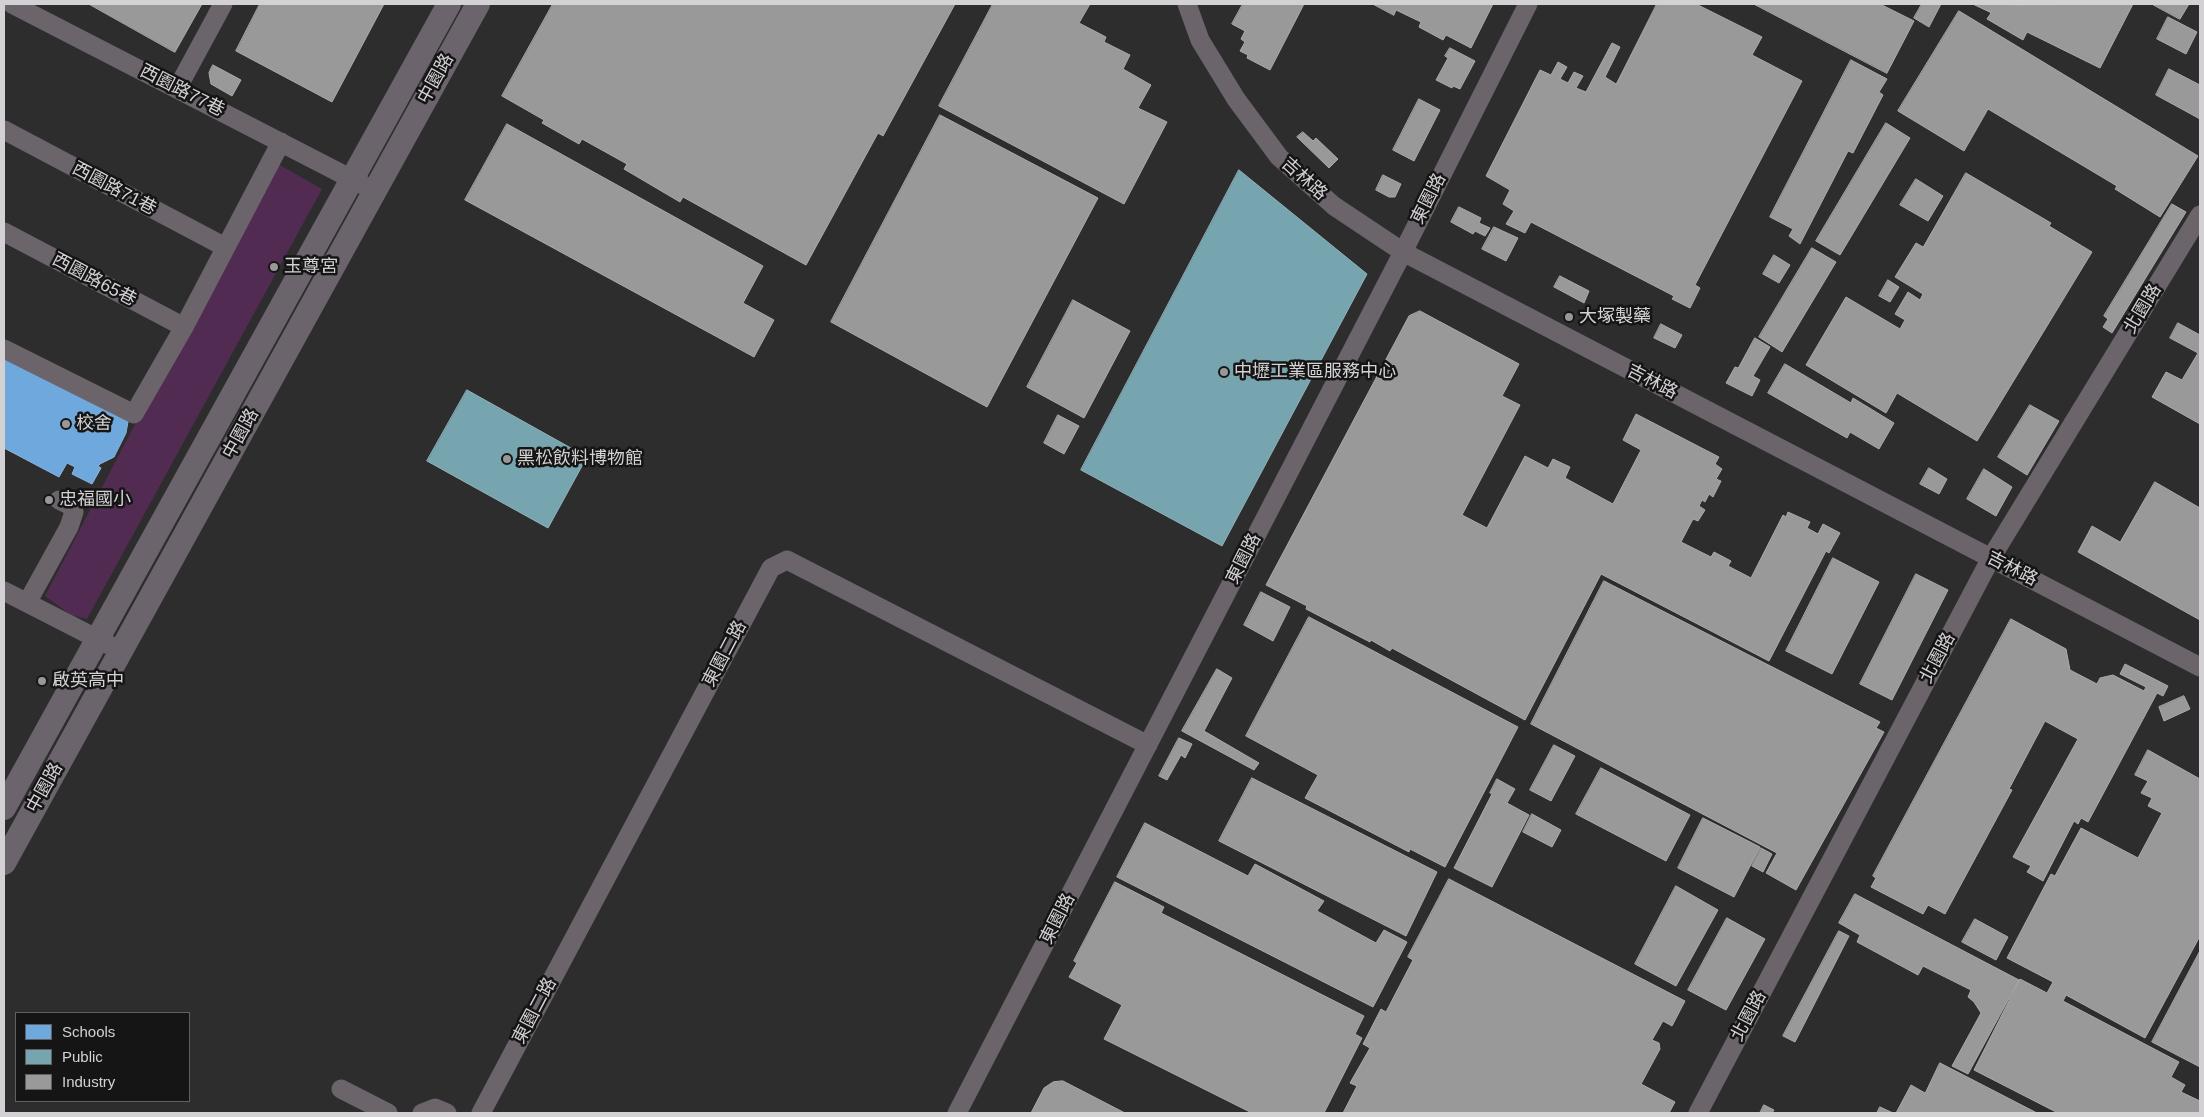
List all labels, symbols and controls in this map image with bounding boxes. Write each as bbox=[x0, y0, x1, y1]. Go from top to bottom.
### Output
street label: 中園路 bbox=[413, 50, 459, 108]
street label: 西園路77巷 bbox=[136, 60, 228, 122]
street label: 吉林路 bbox=[1277, 153, 1331, 205]
street label: 西園路71巷 bbox=[68, 158, 160, 220]
street label: 東園路 bbox=[1407, 170, 1451, 228]
street label: 西園路65巷 bbox=[48, 249, 140, 311]
place label: 玉尊宮 bbox=[284, 256, 338, 278]
marker: 玉尊宮 bbox=[268, 261, 280, 273]
street label: 北園路 bbox=[2120, 280, 2166, 338]
place label: 大塚製藥 bbox=[1579, 306, 1651, 328]
marker: 大塚製藥 bbox=[1563, 311, 1575, 323]
street label: 吉林路 bbox=[1623, 360, 1681, 404]
place label: 中壢工業區服務中心 bbox=[1234, 361, 1396, 383]
marker: 中壢工業區服務中心 bbox=[1218, 366, 1230, 378]
street label: 中園路 bbox=[218, 405, 264, 463]
place label: 校舍 bbox=[76, 413, 112, 435]
marker: 校舍 bbox=[60, 418, 72, 430]
place label: 黑松飲料博物館 bbox=[517, 448, 643, 470]
marker: 黑松飲料博物館 bbox=[501, 453, 513, 465]
place label: 忠福國小 bbox=[59, 489, 131, 511]
marker: 忠福國小 bbox=[43, 494, 55, 506]
street label: 東園路 bbox=[1222, 530, 1266, 588]
street label: 吉林路 bbox=[1983, 547, 2041, 591]
street label: 東園二路 bbox=[699, 617, 751, 691]
street label: 北園路 bbox=[1916, 629, 1960, 687]
place label: 啟英高中 bbox=[52, 670, 124, 692]
marker: 啟英高中 bbox=[36, 675, 48, 687]
street label: 中園路 bbox=[22, 759, 68, 817]
street label: 東園路 bbox=[1036, 890, 1080, 948]
street label: 東園二路 bbox=[509, 974, 561, 1048]
street label: 北園路 bbox=[1727, 987, 1771, 1045]
legend bbox=[15, 1012, 190, 1102]
text: Schools bbox=[62, 1023, 115, 1040]
text: Public bbox=[62, 1048, 103, 1065]
text: Industry bbox=[62, 1073, 115, 1090]

